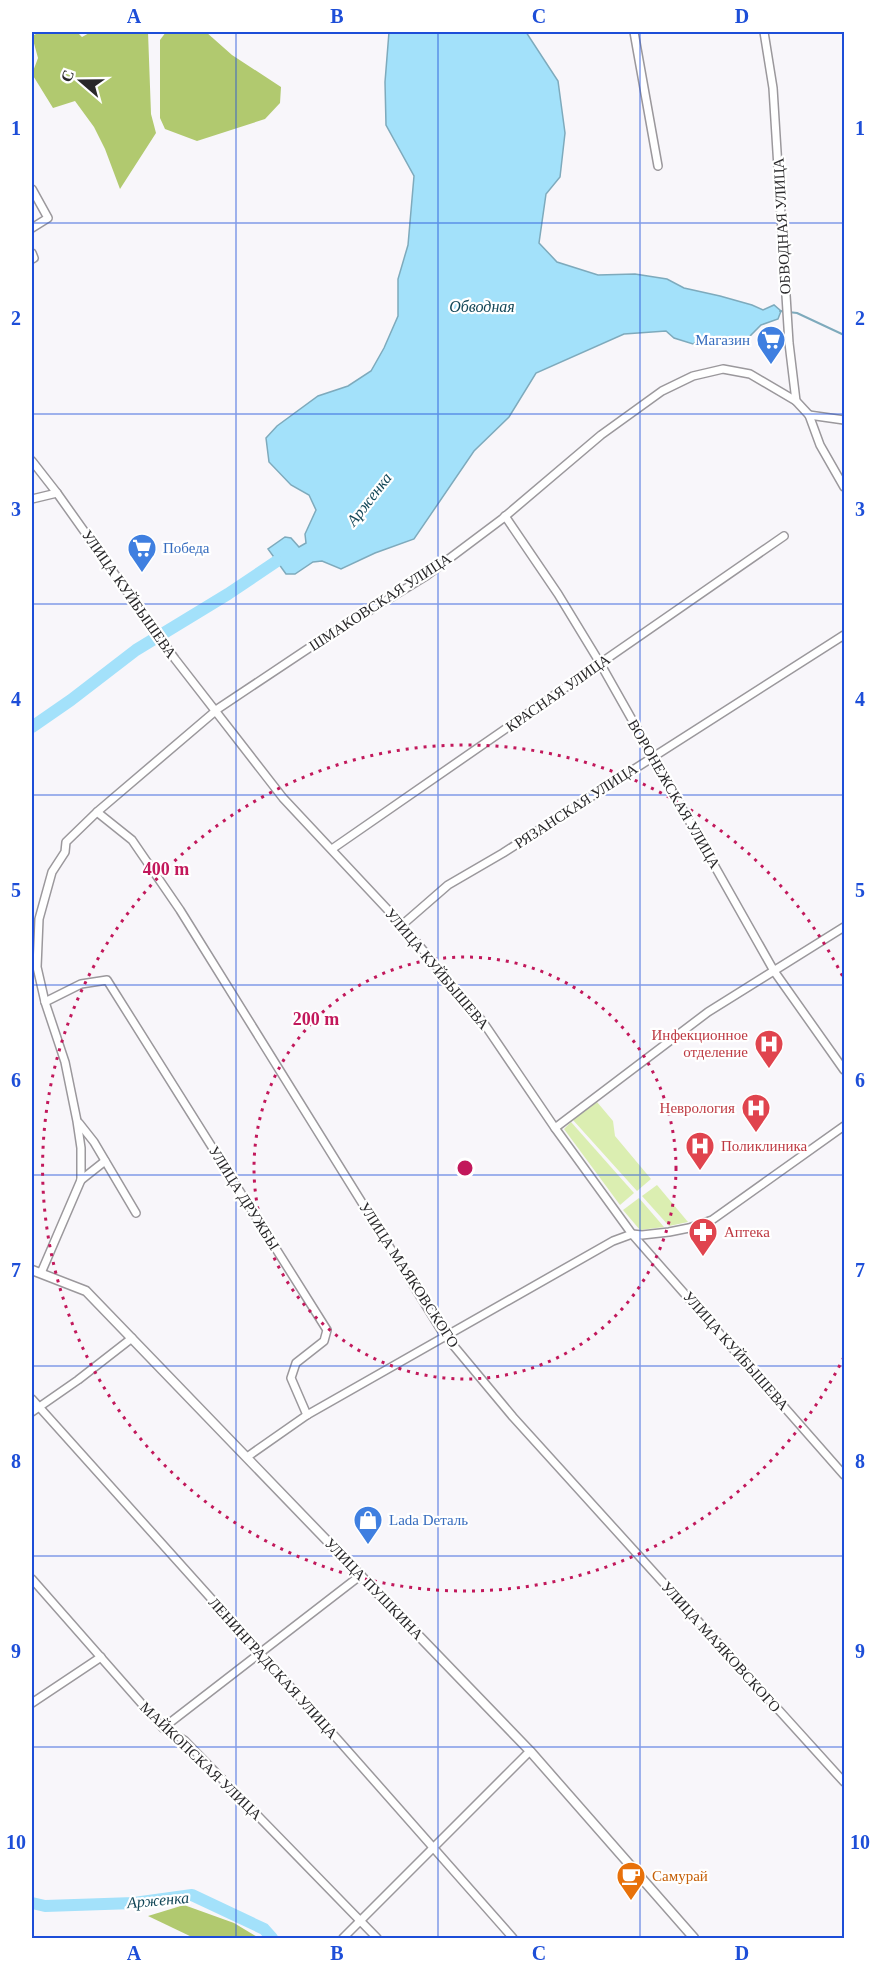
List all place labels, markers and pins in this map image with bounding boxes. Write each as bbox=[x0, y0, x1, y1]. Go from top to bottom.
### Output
supermarket icon: Магазин bbox=[755, 324, 787, 366]
place label: Магазин bbox=[695, 332, 750, 348]
supermarket icon: Победа bbox=[126, 532, 158, 574]
place label: Победа bbox=[163, 540, 210, 556]
place label: Инфекционное отделение bbox=[652, 1027, 748, 1060]
hospital icon: Инфекционное отделение bbox=[753, 1028, 785, 1070]
hospital icon: Неврология bbox=[740, 1092, 772, 1134]
place label: Неврология bbox=[660, 1100, 735, 1116]
hospital icon: Поликлиника bbox=[684, 1130, 716, 1172]
place label: Поликлиника bbox=[721, 1138, 808, 1154]
centre of rings bbox=[455, 1158, 475, 1178]
pharmacy icon: Аптека bbox=[687, 1216, 719, 1258]
place label: Аптека bbox=[724, 1224, 770, 1240]
shop icon: Lada Dеталь bbox=[352, 1504, 384, 1546]
place label: Lada Dеталь bbox=[389, 1512, 468, 1528]
cafe icon: Самурай bbox=[615, 1860, 647, 1902]
place label: Самурай bbox=[652, 1868, 708, 1884]

